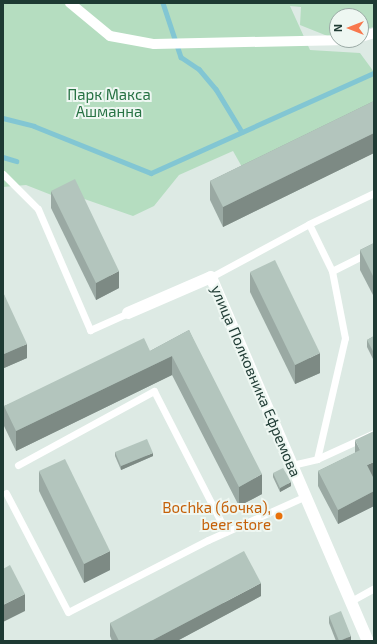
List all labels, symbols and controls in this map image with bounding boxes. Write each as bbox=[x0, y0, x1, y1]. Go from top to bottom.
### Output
north arrow bbox=[329, 8, 369, 48]
text: N bbox=[331, 24, 344, 32]
park label: Парк Макса Ашманна bbox=[67, 85, 151, 120]
street label: улица Полковника Ефремова bbox=[207, 282, 305, 480]
place label: Bochka (бочка), beer store bbox=[162, 498, 271, 533]
marker: Bochka (бочка), beer store bbox=[274, 511, 284, 521]

